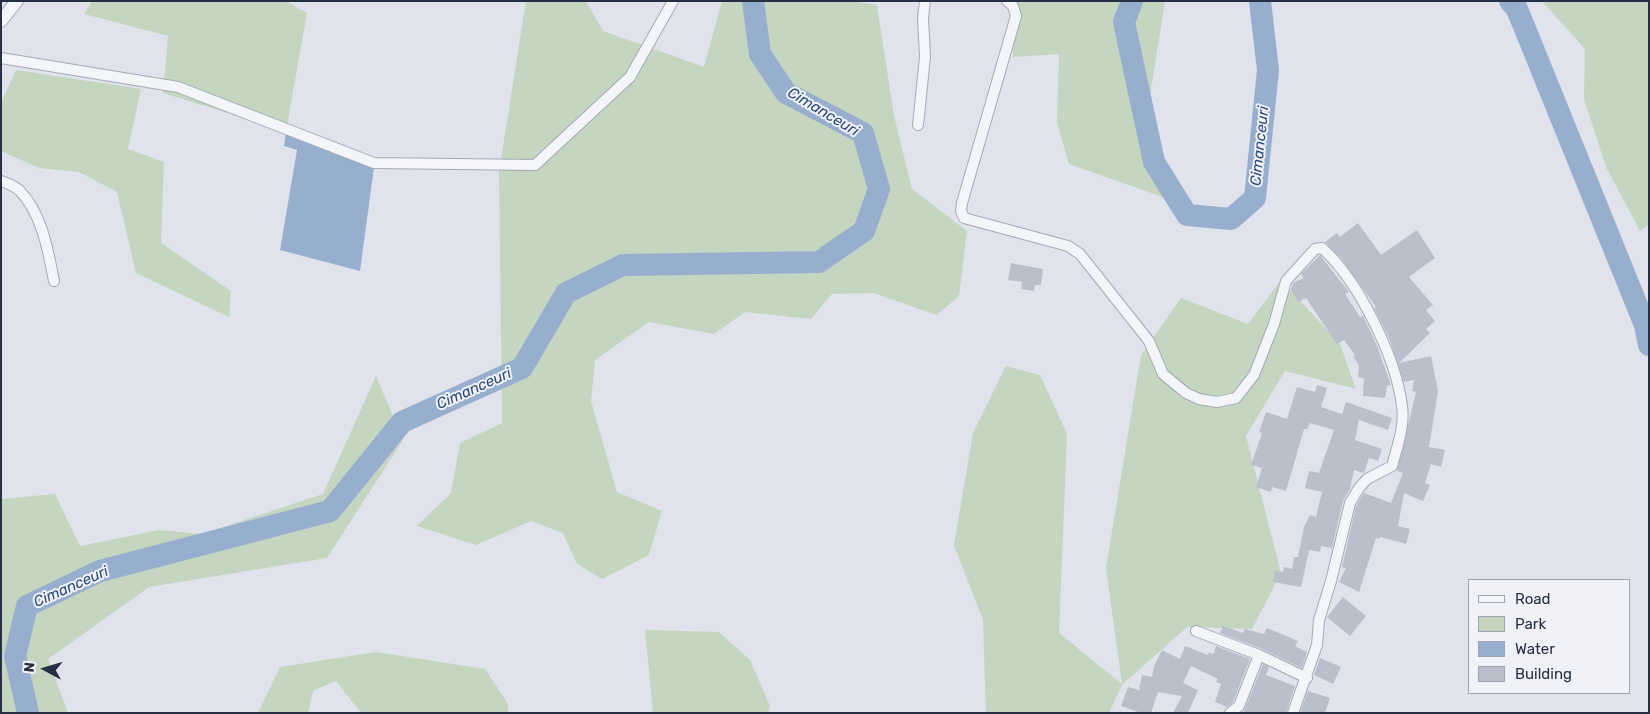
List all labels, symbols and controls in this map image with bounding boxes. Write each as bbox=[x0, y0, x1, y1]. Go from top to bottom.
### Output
water label: Cimanceuri bbox=[784, 84, 862, 140]
water label: Cimanceuri bbox=[1247, 105, 1273, 187]
water label: Cimanceuri bbox=[434, 365, 514, 413]
water label: Cimanceuri bbox=[31, 563, 111, 611]
legend bbox=[1468, 579, 1630, 694]
text: Road bbox=[1515, 590, 1551, 608]
text: Park bbox=[1515, 615, 1546, 633]
text: Water bbox=[1515, 640, 1555, 658]
north arrow bbox=[20, 644, 70, 694]
text: N bbox=[21, 661, 39, 673]
text: Building bbox=[1515, 665, 1572, 683]

